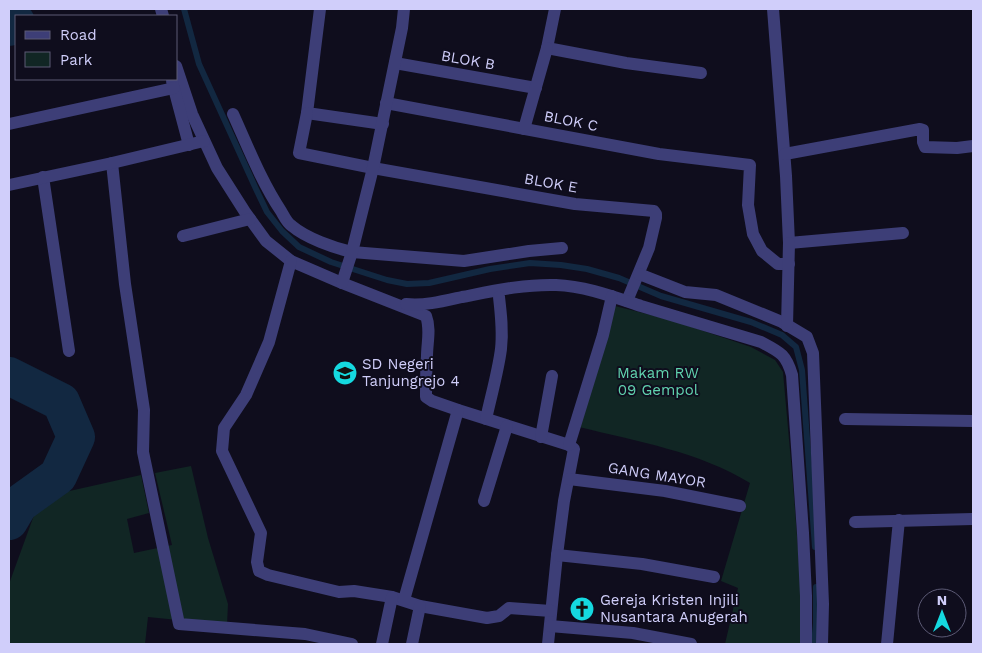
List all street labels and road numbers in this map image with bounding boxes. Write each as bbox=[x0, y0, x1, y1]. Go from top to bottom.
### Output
street label: BLOK B bbox=[440, 46, 496, 74]
street label: BLOK C bbox=[542, 107, 600, 135]
street label: BLOK E bbox=[523, 169, 579, 197]
street label: GANG MAYOR bbox=[607, 458, 707, 492]

